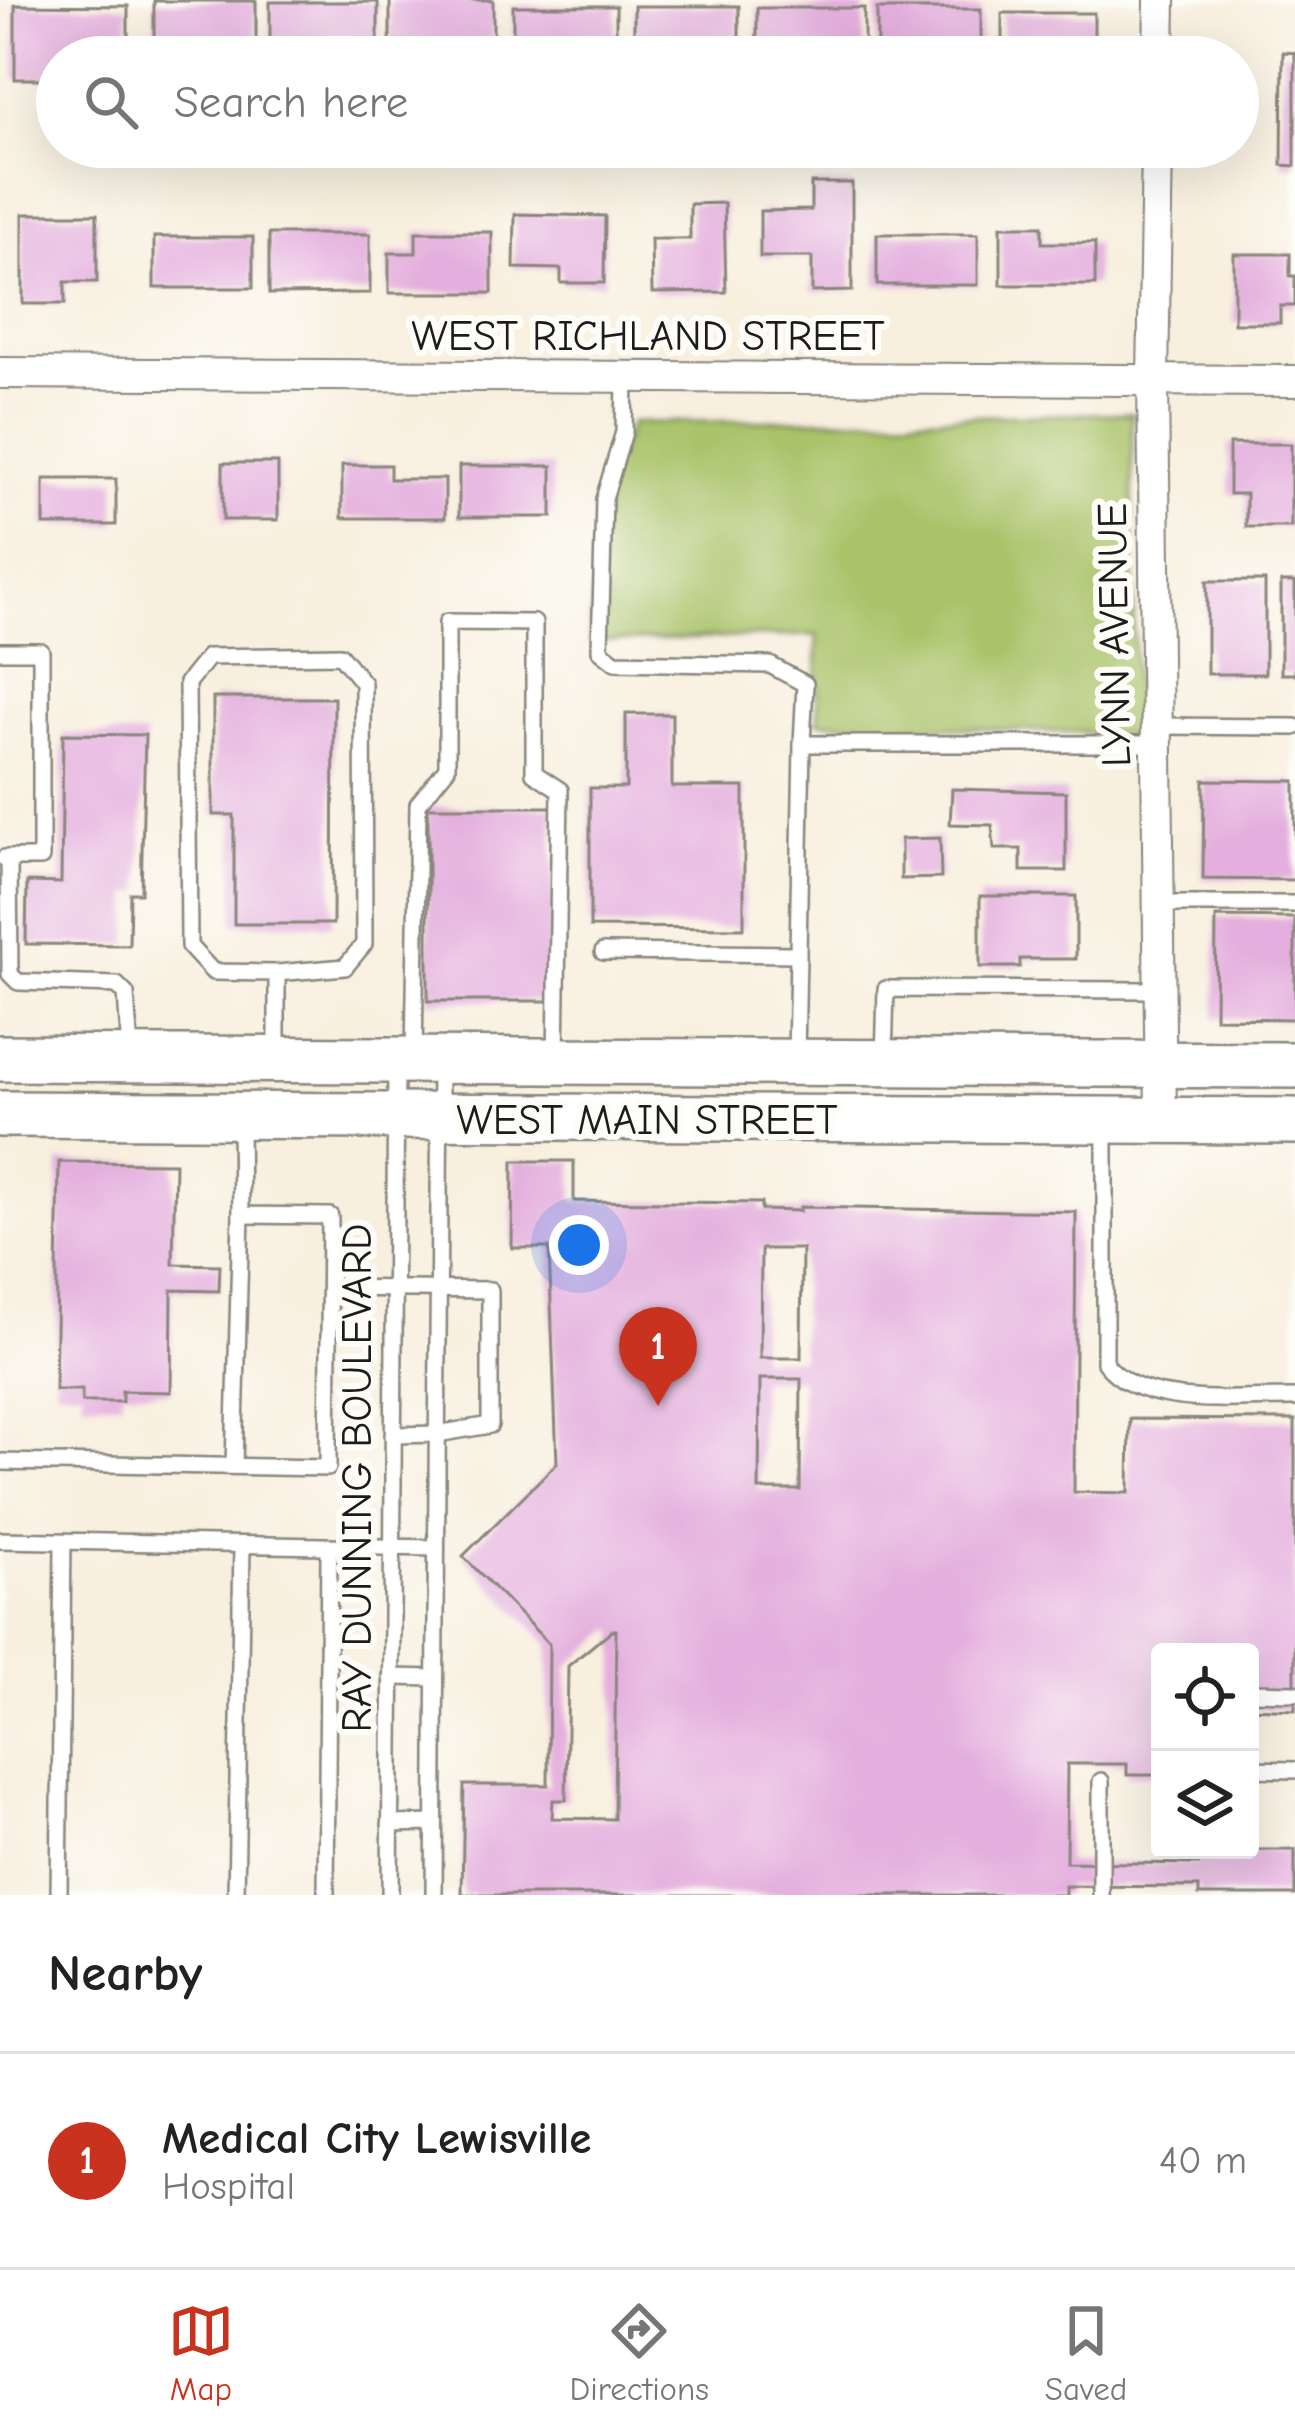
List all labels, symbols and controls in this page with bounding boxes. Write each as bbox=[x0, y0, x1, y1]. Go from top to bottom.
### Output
search box bbox=[36, 36, 1259, 168]
icon: search bbox=[78, 69, 144, 135]
text: Search here bbox=[174, 76, 408, 128]
street label: WEST RICHLAND STREET bbox=[411, 312, 885, 361]
street label: LYNN AVENUE bbox=[1088, 502, 1141, 768]
street label: WEST MAIN STREET bbox=[456, 1096, 838, 1145]
your location bbox=[549, 1215, 609, 1275]
street label: RAY DUNNING BOULEVARD bbox=[333, 1224, 382, 1732]
pin: 1 bbox=[619, 1307, 697, 1406]
map controls bbox=[1151, 1643, 1259, 1859]
button: locate bbox=[1151, 1643, 1259, 1751]
button: layers bbox=[1151, 1751, 1259, 1859]
text: Nearby bbox=[48, 1944, 202, 2003]
text: Medical City Lewisville bbox=[162, 2112, 591, 2164]
text: 1 bbox=[79, 2138, 95, 2183]
text: 40 m bbox=[1159, 2138, 1247, 2183]
text: Hospital bbox=[162, 2164, 295, 2209]
tab: Map bbox=[168, 2298, 234, 2408]
tab: Directions bbox=[570, 2298, 709, 2408]
tab: Saved bbox=[1045, 2298, 1127, 2408]

